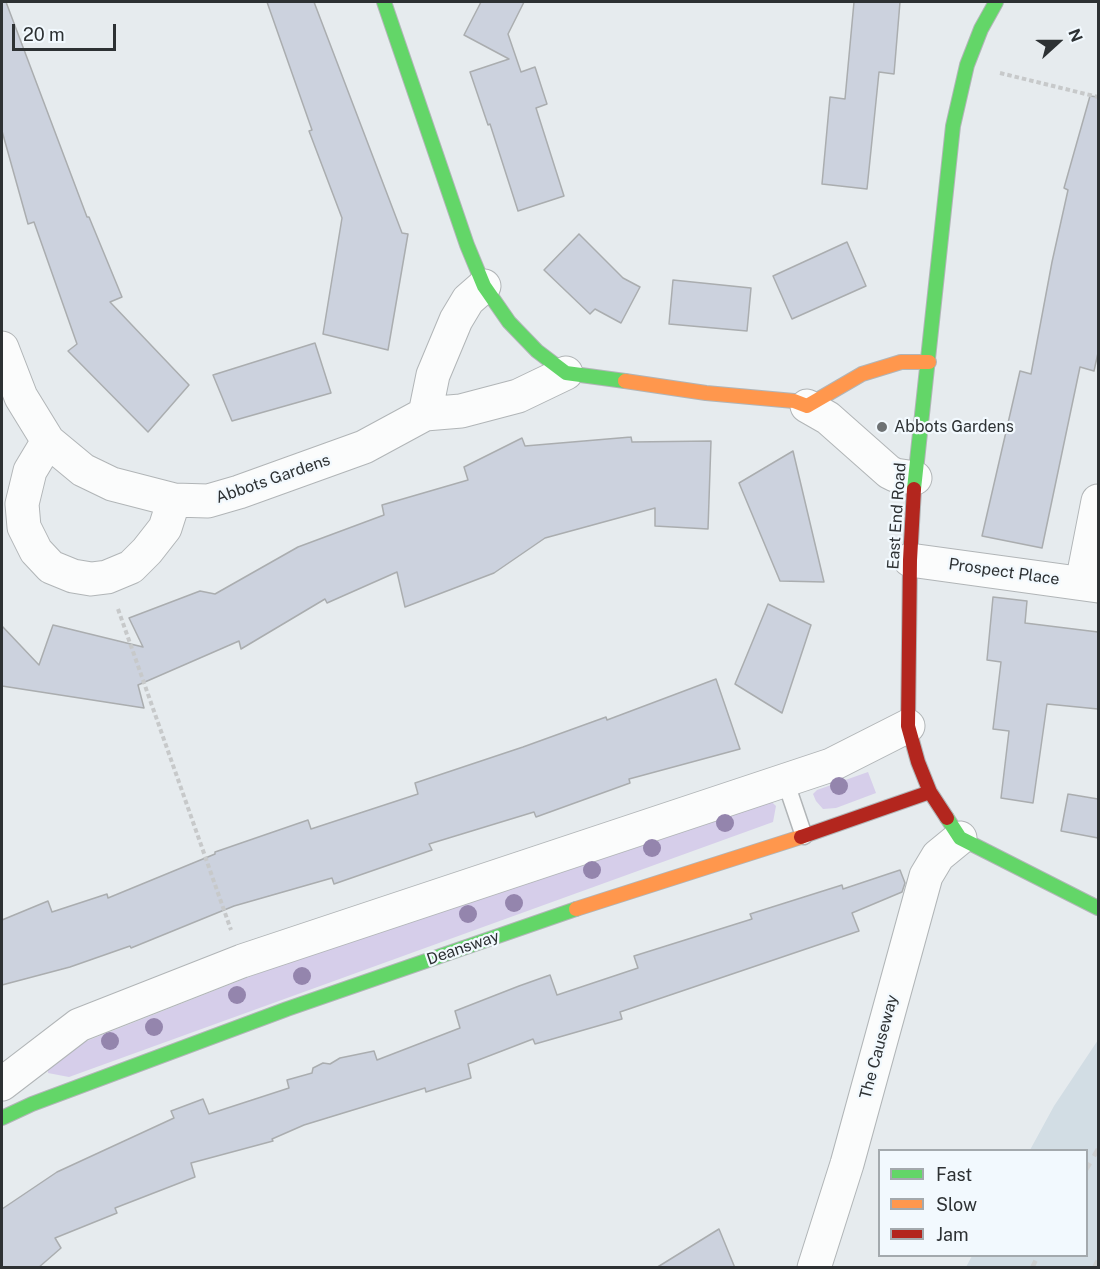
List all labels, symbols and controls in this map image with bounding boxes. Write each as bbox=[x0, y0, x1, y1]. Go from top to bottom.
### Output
scale bar bbox=[15, 12, 118, 50]
north arrow bbox=[1028, 12, 1088, 72]
text: 20 m bbox=[23, 24, 65, 45]
text: N bbox=[1064, 26, 1086, 45]
place label: Abbots Gardens bbox=[894, 417, 1014, 437]
marker: Abbots Gardens bbox=[875, 420, 889, 434]
street label: Abbots Gardens bbox=[213, 450, 333, 508]
street label: East End Road bbox=[884, 462, 910, 570]
street label: Prospect Place bbox=[947, 555, 1061, 589]
street label: Deansway bbox=[424, 927, 502, 969]
street label: The Causeway bbox=[856, 993, 902, 1101]
legend bbox=[878, 1149, 1088, 1257]
text: Fast bbox=[936, 1164, 972, 1185]
text: Slow bbox=[936, 1194, 977, 1215]
text: Jam bbox=[936, 1224, 969, 1245]

